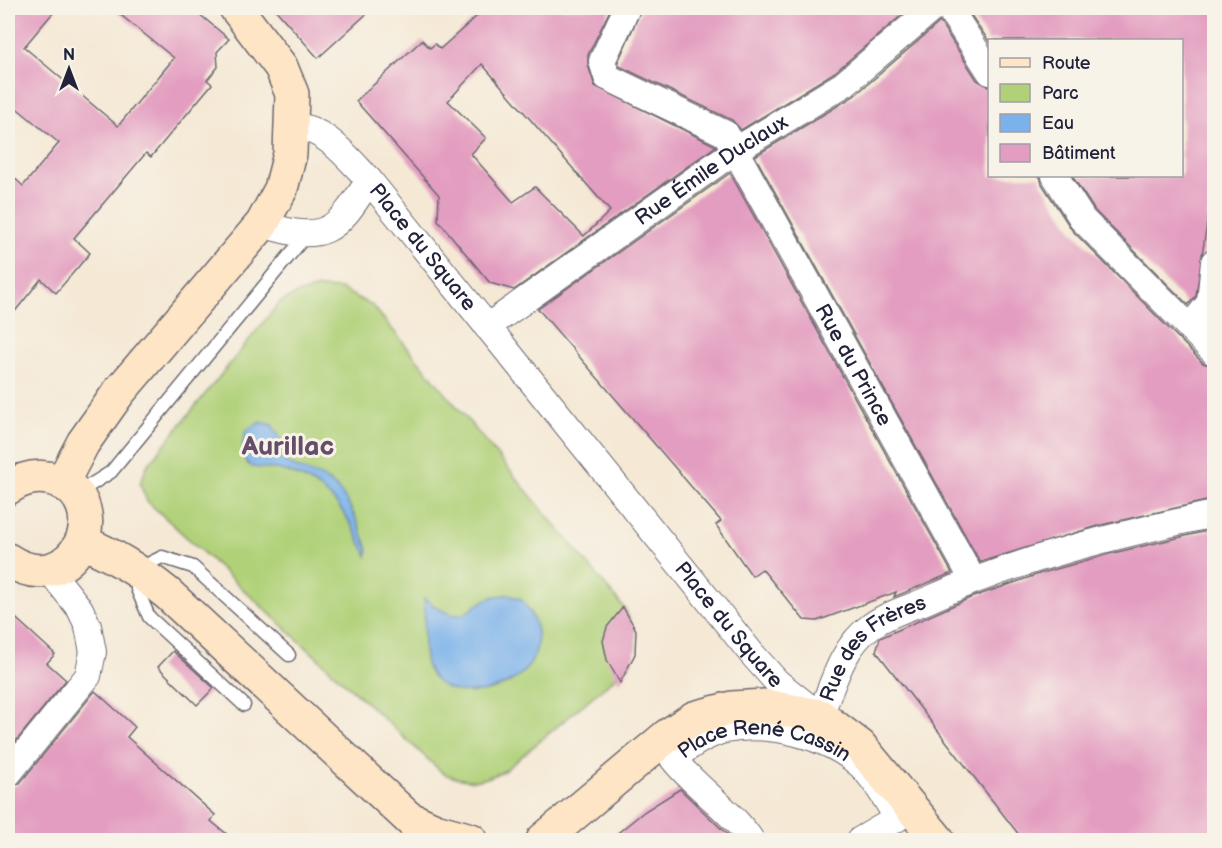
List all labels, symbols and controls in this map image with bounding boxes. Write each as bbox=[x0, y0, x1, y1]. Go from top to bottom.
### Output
north arrow bbox=[39, 39, 99, 99]
legend bbox=[988, 39, 1183, 177]
text: N bbox=[63, 46, 75, 65]
text: Route bbox=[1042, 53, 1091, 74]
text: Parc bbox=[1042, 83, 1079, 104]
street label: Rue Émile Duclaux bbox=[630, 109, 792, 230]
text: Eau bbox=[1042, 113, 1074, 134]
text: Bâtiment bbox=[1042, 143, 1116, 164]
street label: Place du Square bbox=[364, 178, 482, 316]
street label: Rue du Prince bbox=[810, 299, 897, 430]
district label: Aurillac bbox=[241, 431, 335, 463]
street label: Place du Square bbox=[670, 556, 788, 693]
street label: Rue des Frères bbox=[814, 590, 929, 705]
text: Place René Cassin bbox=[673, 715, 856, 767]
street label: Place René Cassin bbox=[674, 747, 856, 775]

